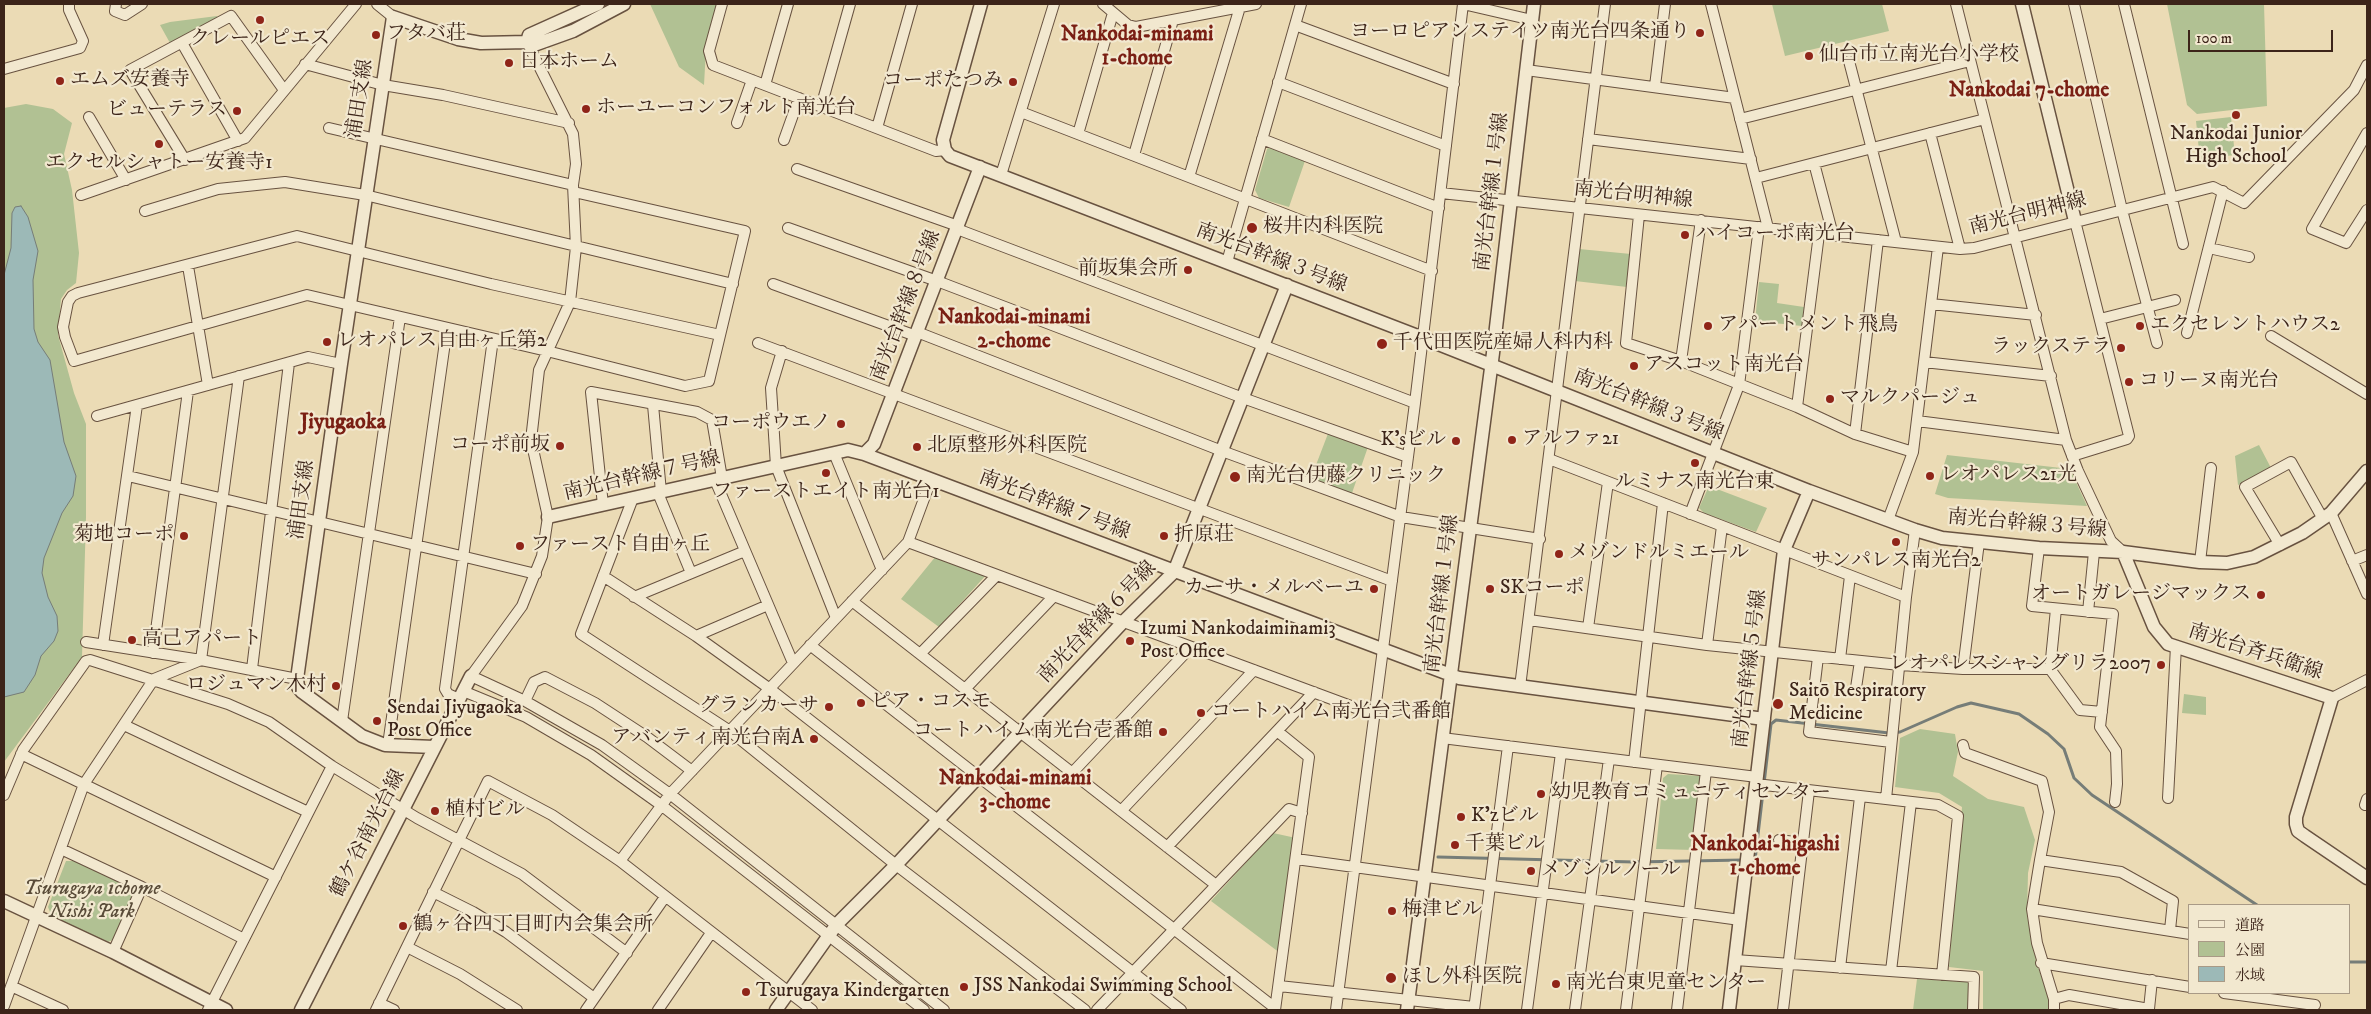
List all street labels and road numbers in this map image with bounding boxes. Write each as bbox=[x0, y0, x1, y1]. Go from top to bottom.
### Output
street label: 浦田支線 bbox=[343, 58, 379, 140]
street label: 南光台幹線１号線 bbox=[1471, 111, 1515, 273]
street label: 南光台明神線 bbox=[1572, 178, 1694, 214]
street label: 南光台明神線 bbox=[1967, 189, 2089, 241]
street label: 南光台幹線３号線 bbox=[1192, 219, 1350, 299]
street label: 南光台幹線８号線 bbox=[867, 227, 947, 385]
street label: 南光台幹線３号線 bbox=[1569, 365, 1727, 447]
street label: 南光台幹線７号線 bbox=[561, 447, 723, 507]
street label: 浦田支線 bbox=[286, 459, 320, 541]
street label: 南光台幹線７号線 bbox=[975, 466, 1133, 546]
street label: 南光台幹線３号線 bbox=[1946, 506, 2108, 544]
street label: 南光台幹線１号線 bbox=[1421, 513, 1465, 675]
street label: 南光台幹線６号線 bbox=[1034, 557, 1162, 689]
street label: 南光台幹線５号線 bbox=[1729, 588, 1773, 750]
street label: 南光台斉兵衛線 bbox=[2185, 620, 2325, 686]
street label: 鶴ケ谷南光台線 bbox=[327, 766, 411, 902]

